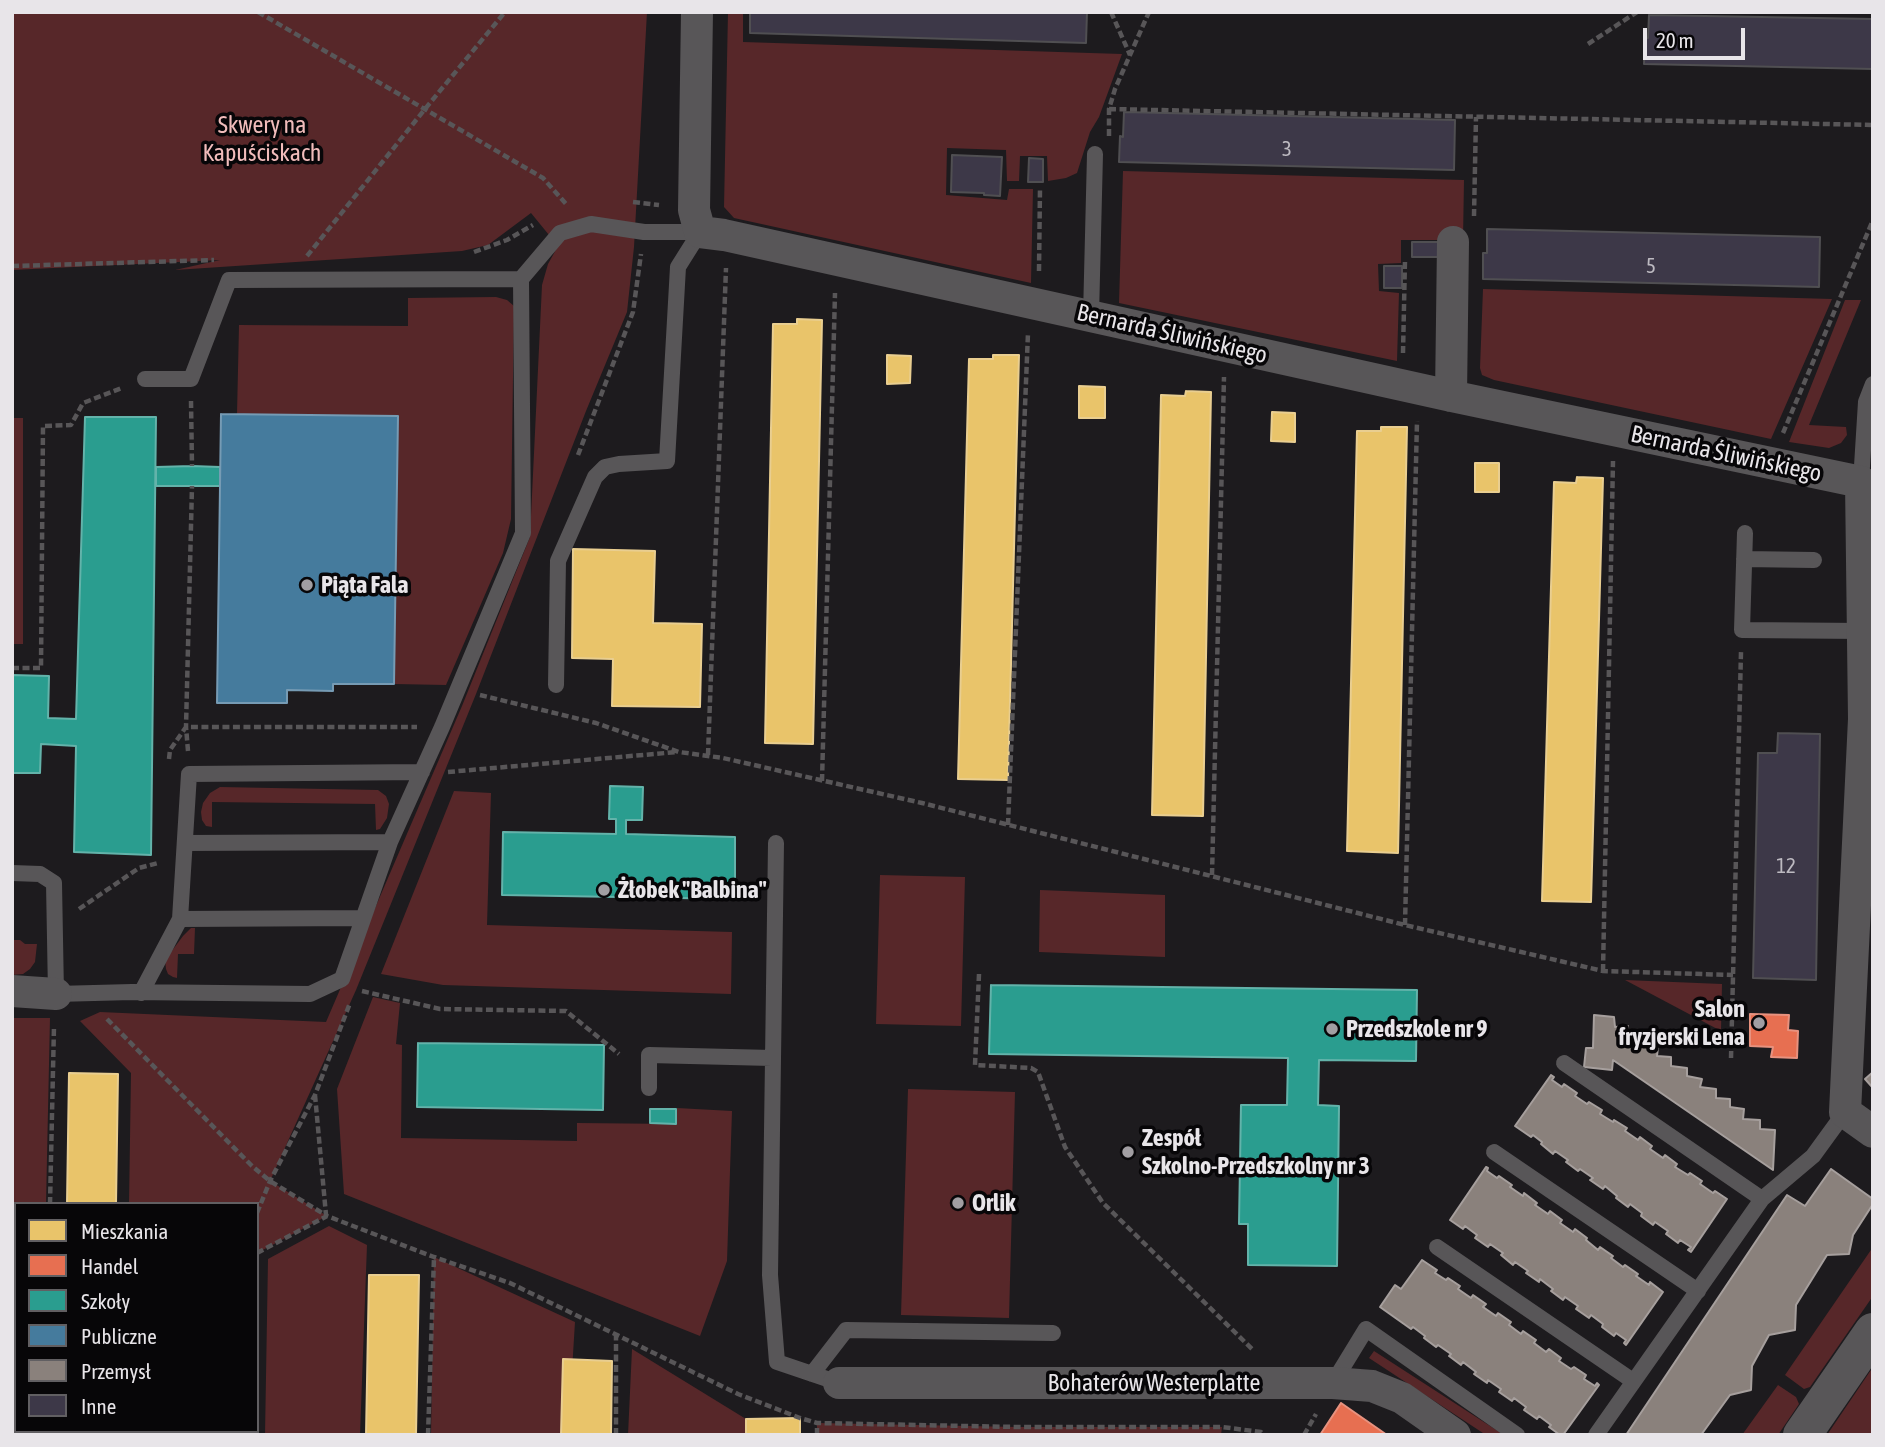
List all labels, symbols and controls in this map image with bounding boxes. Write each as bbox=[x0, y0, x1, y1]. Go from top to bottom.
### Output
scale bar bbox=[1647, 14, 1748, 58]
text: 20 m bbox=[1656, 28, 1694, 52]
park label: Skwery na Kapuściskach bbox=[203, 111, 321, 167]
house number: 3 bbox=[1282, 136, 1292, 162]
house number: 5 bbox=[1646, 253, 1656, 279]
street label: Bernarda Śliwińskiego bbox=[1074, 298, 1270, 370]
street label: Bernarda Śliwińskiego bbox=[1628, 420, 1824, 488]
place label: Piąta Fala bbox=[321, 571, 408, 599]
marker: Piąta Fala bbox=[299, 577, 315, 593]
house number: 12 bbox=[1776, 853, 1796, 879]
place label: Żłobek "Balbina" bbox=[618, 876, 767, 904]
marker: Żłobek "Balbina" bbox=[596, 882, 612, 898]
place label: Salon fryzjerski Lena bbox=[1619, 995, 1745, 1051]
place label: Przedszkole nr 9 bbox=[1346, 1015, 1487, 1043]
marker: Salon fryzjerski Lena bbox=[1751, 1015, 1767, 1031]
marker: Przedszkole nr 9 bbox=[1324, 1021, 1340, 1037]
place label: Zespół Szkolno-Przedszkolny nr 3 bbox=[1142, 1124, 1370, 1180]
marker: Zespół Szkolno-Przedszkolny nr 3 bbox=[1120, 1144, 1136, 1160]
place label: Orlik bbox=[972, 1189, 1016, 1217]
marker: Orlik bbox=[950, 1195, 966, 1211]
legend bbox=[14, 1202, 259, 1433]
text: Mieszkania bbox=[81, 1219, 168, 1243]
text: Handel bbox=[81, 1254, 138, 1278]
text: Szkoły bbox=[81, 1289, 130, 1313]
text: Publiczne bbox=[81, 1324, 157, 1348]
text: Przemysł bbox=[81, 1359, 151, 1383]
street label: Bohaterów Westerplatte bbox=[1048, 1369, 1260, 1397]
text: Inne bbox=[81, 1394, 116, 1418]

